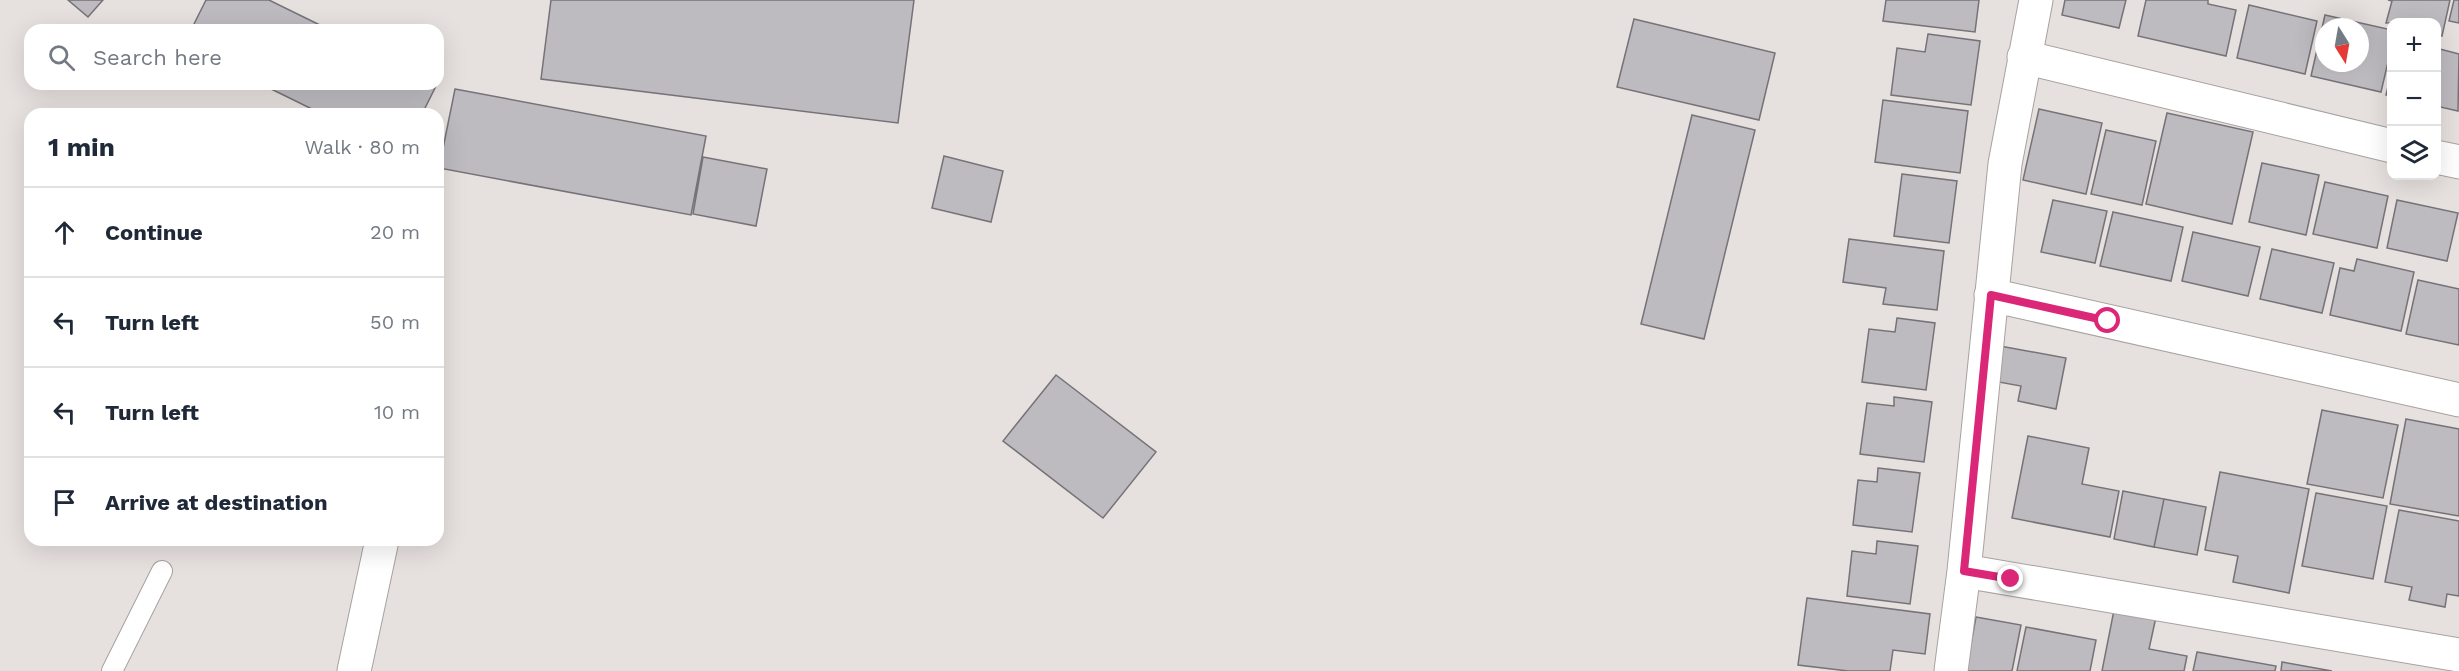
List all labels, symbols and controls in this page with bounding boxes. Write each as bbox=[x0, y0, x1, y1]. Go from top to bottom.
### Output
north arrow bbox=[2315, 18, 2369, 72]
map controls bbox=[2387, 18, 2441, 180]
button: + bbox=[2387, 18, 2441, 72]
search box bbox=[24, 24, 444, 90]
icon: search bbox=[45, 41, 78, 74]
text: Search here bbox=[93, 45, 222, 70]
button: − bbox=[2387, 72, 2441, 126]
button: layers bbox=[2387, 126, 2441, 180]
text: 1 min bbox=[48, 132, 115, 162]
text: Walk · 80 m bbox=[304, 135, 420, 159]
icon: ahead bbox=[48, 216, 81, 249]
text: Continue bbox=[105, 220, 203, 245]
text: 20 m bbox=[370, 220, 420, 244]
icon: left bbox=[48, 306, 81, 339]
route start bbox=[2094, 307, 2120, 333]
text: Turn left bbox=[105, 310, 199, 335]
text: 50 m bbox=[370, 310, 420, 334]
icon: left bbox=[48, 396, 81, 429]
text: Turn left bbox=[105, 400, 199, 425]
text: 10 m bbox=[374, 400, 420, 424]
icon: arrive bbox=[48, 486, 81, 519]
text: Arrive at destination bbox=[105, 490, 328, 515]
route end bbox=[1997, 565, 2023, 591]

